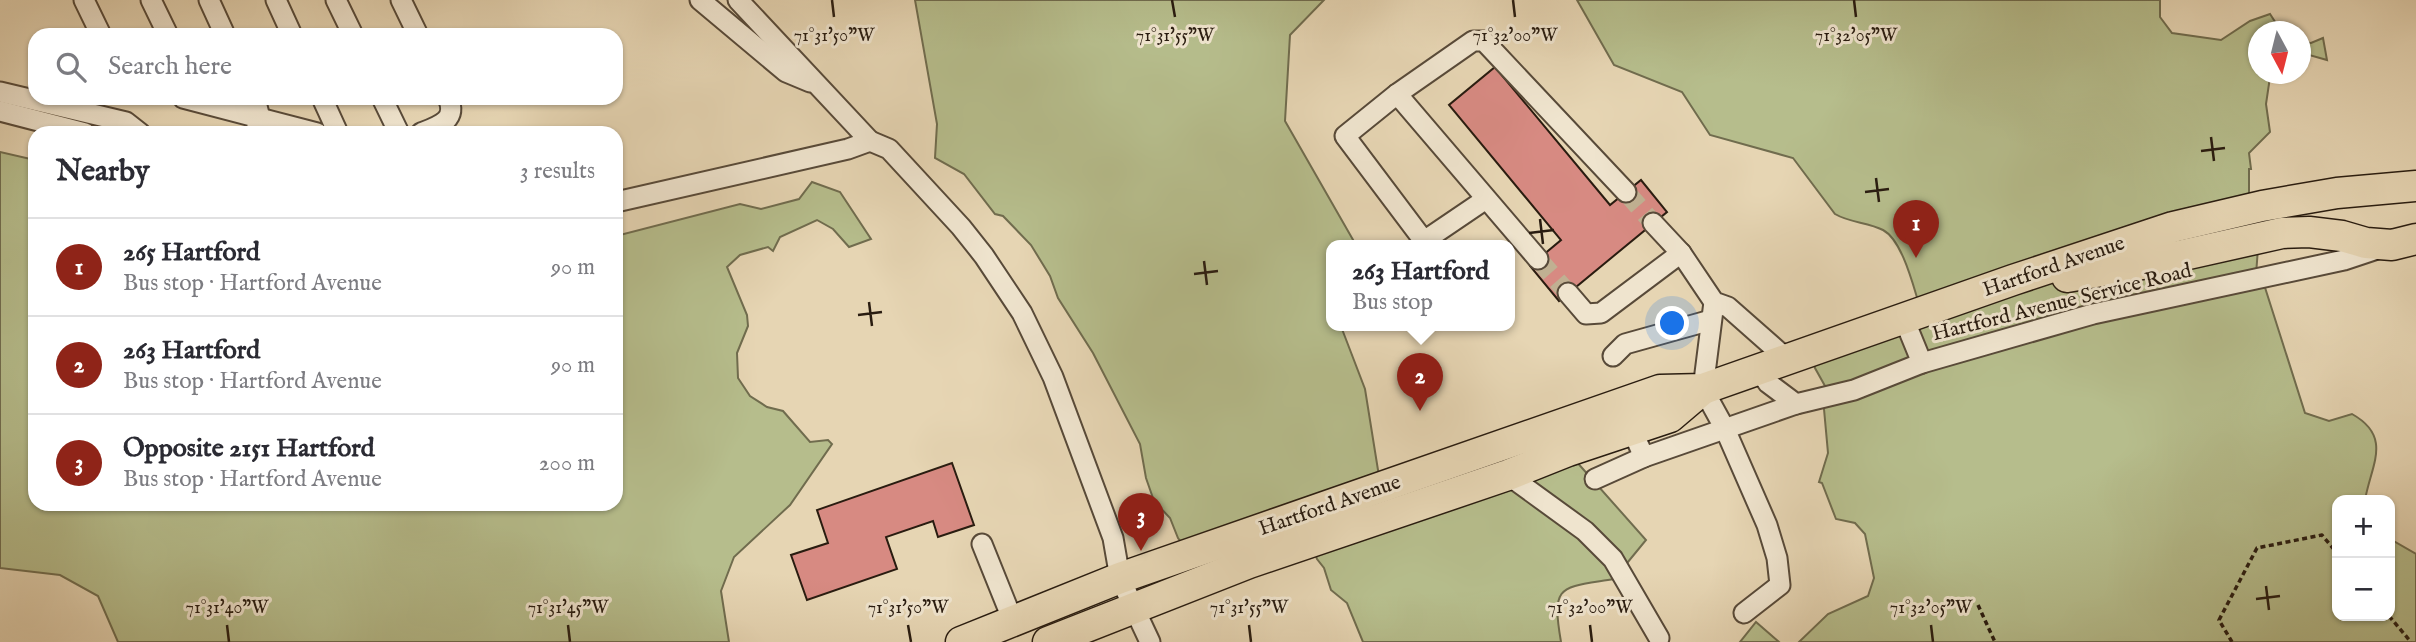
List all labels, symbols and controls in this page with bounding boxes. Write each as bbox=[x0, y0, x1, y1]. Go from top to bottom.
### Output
north arrow bbox=[2248, 21, 2311, 84]
text: 71°31'50"W bbox=[794, 25, 875, 48]
text: 71°31'55"W bbox=[1136, 25, 1215, 48]
text: 71°32'00"W bbox=[1473, 25, 1558, 48]
text: 71°32'05"W bbox=[1815, 25, 1898, 48]
search box bbox=[28, 28, 623, 105]
icon: search bbox=[52, 48, 90, 86]
text: Search here bbox=[108, 50, 232, 83]
text: Nearby bbox=[56, 153, 149, 191]
text: 3 results bbox=[520, 157, 595, 186]
pin: 1 bbox=[1893, 200, 1939, 258]
street label: Hartford Avenue bbox=[1979, 230, 2129, 304]
text: 265 Hartford bbox=[123, 236, 260, 269]
popup bbox=[1326, 240, 1515, 331]
text: 1 bbox=[75, 253, 83, 282]
text: 90 m bbox=[551, 253, 595, 282]
text: 263 Hartford bbox=[1352, 255, 1489, 288]
street label: Hartford Avenue Service Road bbox=[1929, 257, 2195, 348]
text: Bus stop · Hartford Avenue bbox=[123, 269, 382, 298]
text: Bus stop bbox=[1352, 288, 1433, 317]
your location bbox=[1655, 306, 1689, 340]
text: 263 Hartford bbox=[123, 334, 260, 367]
text: 2 bbox=[74, 351, 84, 380]
text: 90 m bbox=[551, 351, 595, 380]
pin: 2 bbox=[1397, 353, 1443, 411]
text: Bus stop · Hartford Avenue bbox=[123, 367, 382, 396]
text: Opposite 2151 Hartford bbox=[123, 432, 375, 465]
text: 3 bbox=[75, 449, 83, 478]
text: 200 m bbox=[539, 449, 595, 478]
text: Bus stop · Hartford Avenue bbox=[123, 465, 382, 494]
street label: Hartford Avenue bbox=[1255, 469, 1405, 543]
pin: 3 bbox=[1118, 493, 1164, 551]
map controls bbox=[2332, 495, 2395, 621]
button: + bbox=[2332, 495, 2395, 558]
button: − bbox=[2332, 558, 2395, 621]
text: 71°31'40"W bbox=[186, 597, 269, 620]
text: 71°31'45"W bbox=[528, 597, 609, 620]
text: 71°31'50"W bbox=[868, 597, 949, 620]
text: 71°31'55"W bbox=[1210, 597, 1289, 620]
text: 71°32'00"W bbox=[1548, 597, 1633, 620]
text: 71°32'05"W bbox=[1890, 597, 1973, 620]

